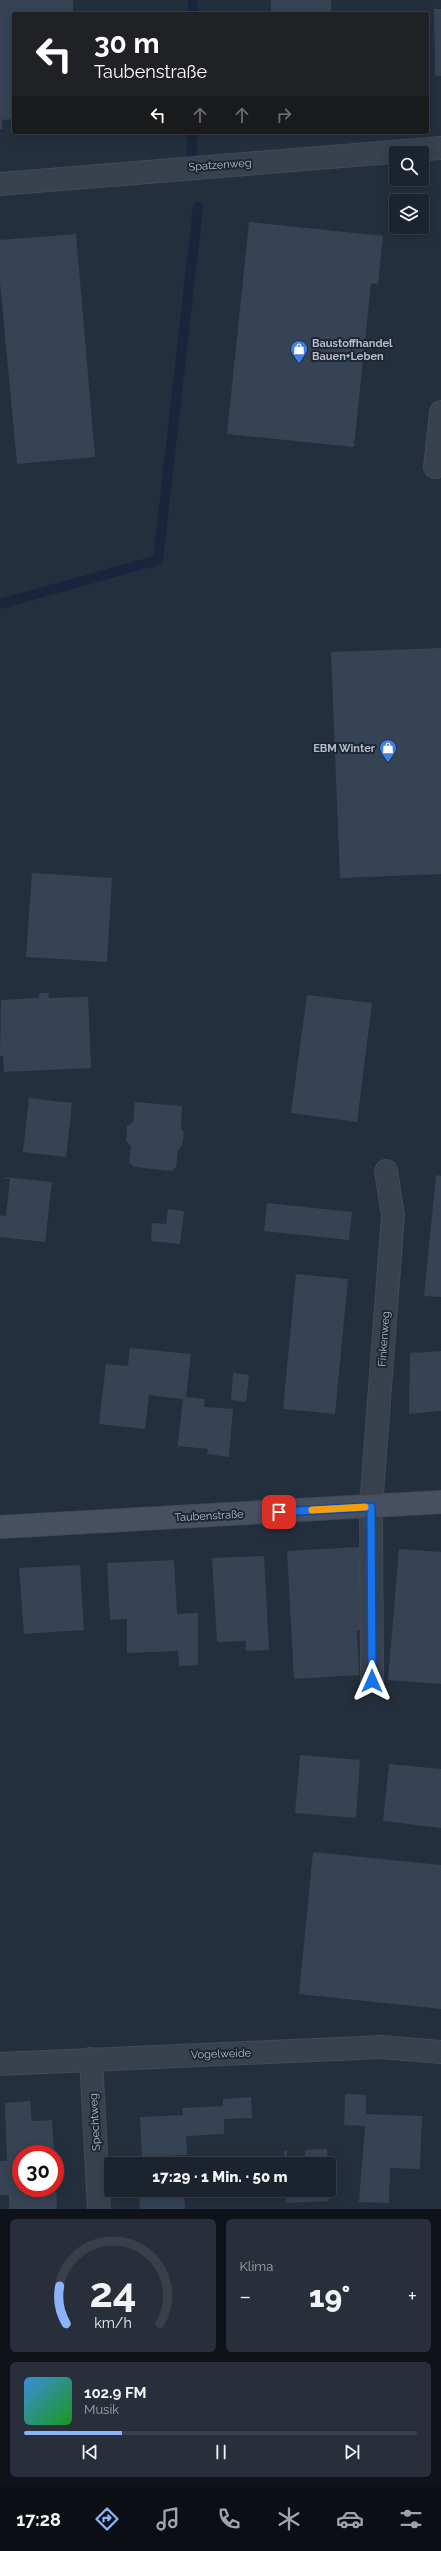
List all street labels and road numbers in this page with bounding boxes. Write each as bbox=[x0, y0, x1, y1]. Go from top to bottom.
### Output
street label: Spatzenweg bbox=[188, 156, 252, 174]
street label: Finkenweg bbox=[376, 1311, 392, 1367]
street label: Taubenstraße bbox=[174, 1508, 244, 1524]
street label: Vogelweide bbox=[191, 2046, 252, 2062]
street label: Spechtweg bbox=[87, 2093, 103, 2151]

